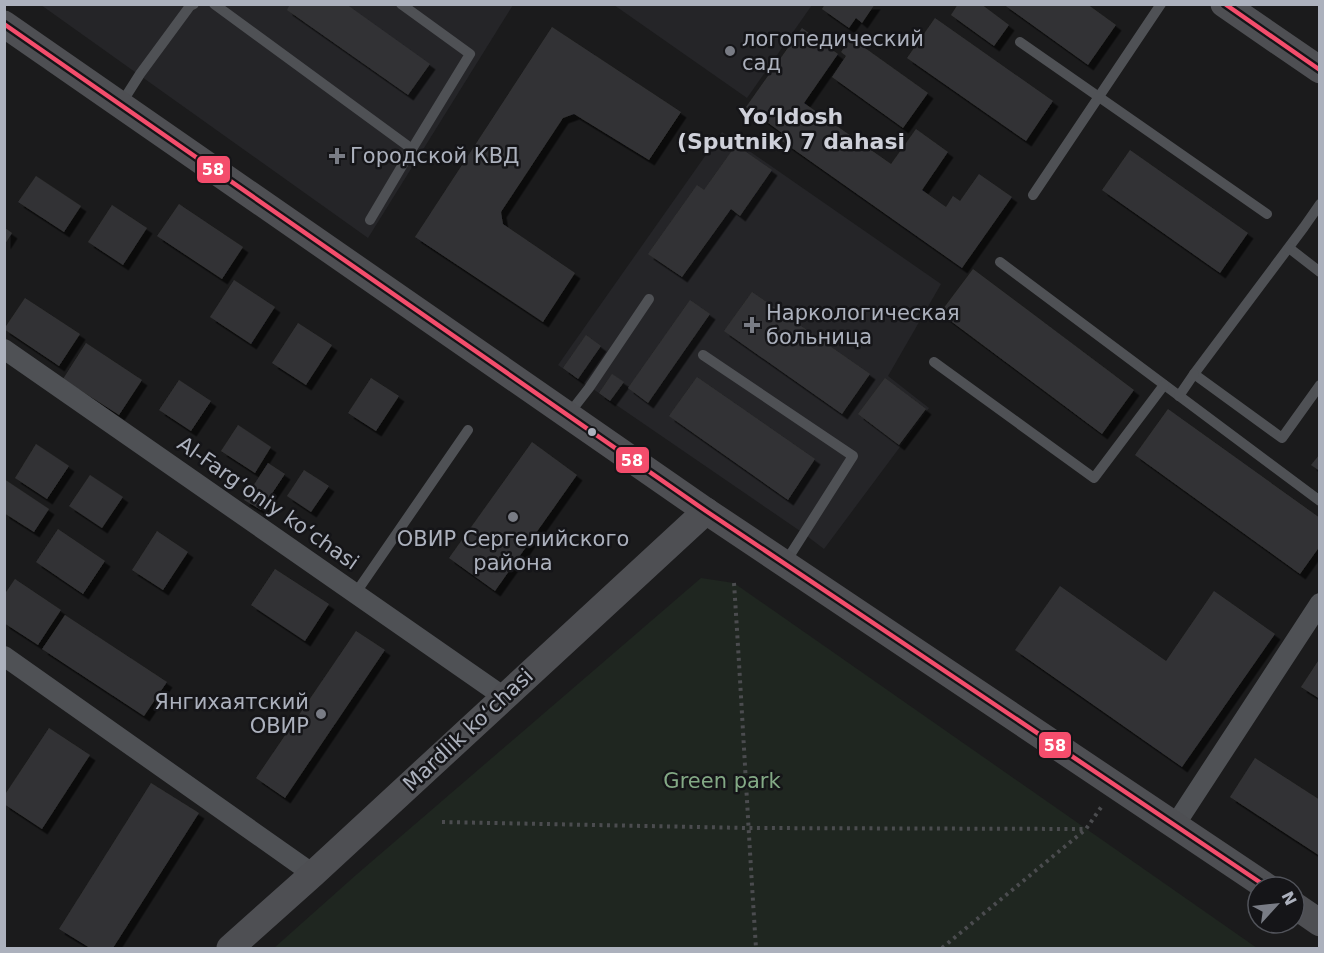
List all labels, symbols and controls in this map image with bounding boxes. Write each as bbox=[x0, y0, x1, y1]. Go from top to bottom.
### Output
place label: логопедический сад bbox=[742, 27, 924, 75]
marker: логопедический сад bbox=[723, 44, 737, 58]
district label: Yo‘ldosh (Sputnik) 7 dahasi bbox=[677, 104, 905, 154]
place label: Городской КВД bbox=[350, 144, 519, 168]
marker: Городской КВД bbox=[328, 147, 346, 165]
line badge: 58 bbox=[196, 155, 231, 184]
text: 58 bbox=[202, 160, 224, 179]
place label: Наркологическая больница bbox=[766, 301, 960, 349]
marker: Наркологическая больница bbox=[743, 316, 761, 334]
unlabelled marker bbox=[586, 426, 598, 438]
street label: Al-Farg‘oniy ko‘chasi bbox=[173, 431, 363, 575]
line badge: 58 bbox=[615, 446, 650, 474]
text: 58 bbox=[621, 451, 643, 470]
marker: ОВИР Сергелийского района bbox=[506, 510, 520, 524]
place label: ОВИР Сергелийского района bbox=[397, 527, 629, 575]
street label: Mardlik ko‘chasi bbox=[398, 664, 538, 796]
place label: Янгихаятский ОВИР bbox=[154, 690, 309, 738]
marker: Янгихаятский ОВИР bbox=[314, 707, 328, 721]
line badge: 58 bbox=[1038, 731, 1072, 759]
text: 58 bbox=[1044, 736, 1066, 755]
park label: Green park bbox=[663, 769, 781, 793]
north arrow bbox=[1246, 875, 1306, 935]
text: N bbox=[1277, 888, 1300, 909]

